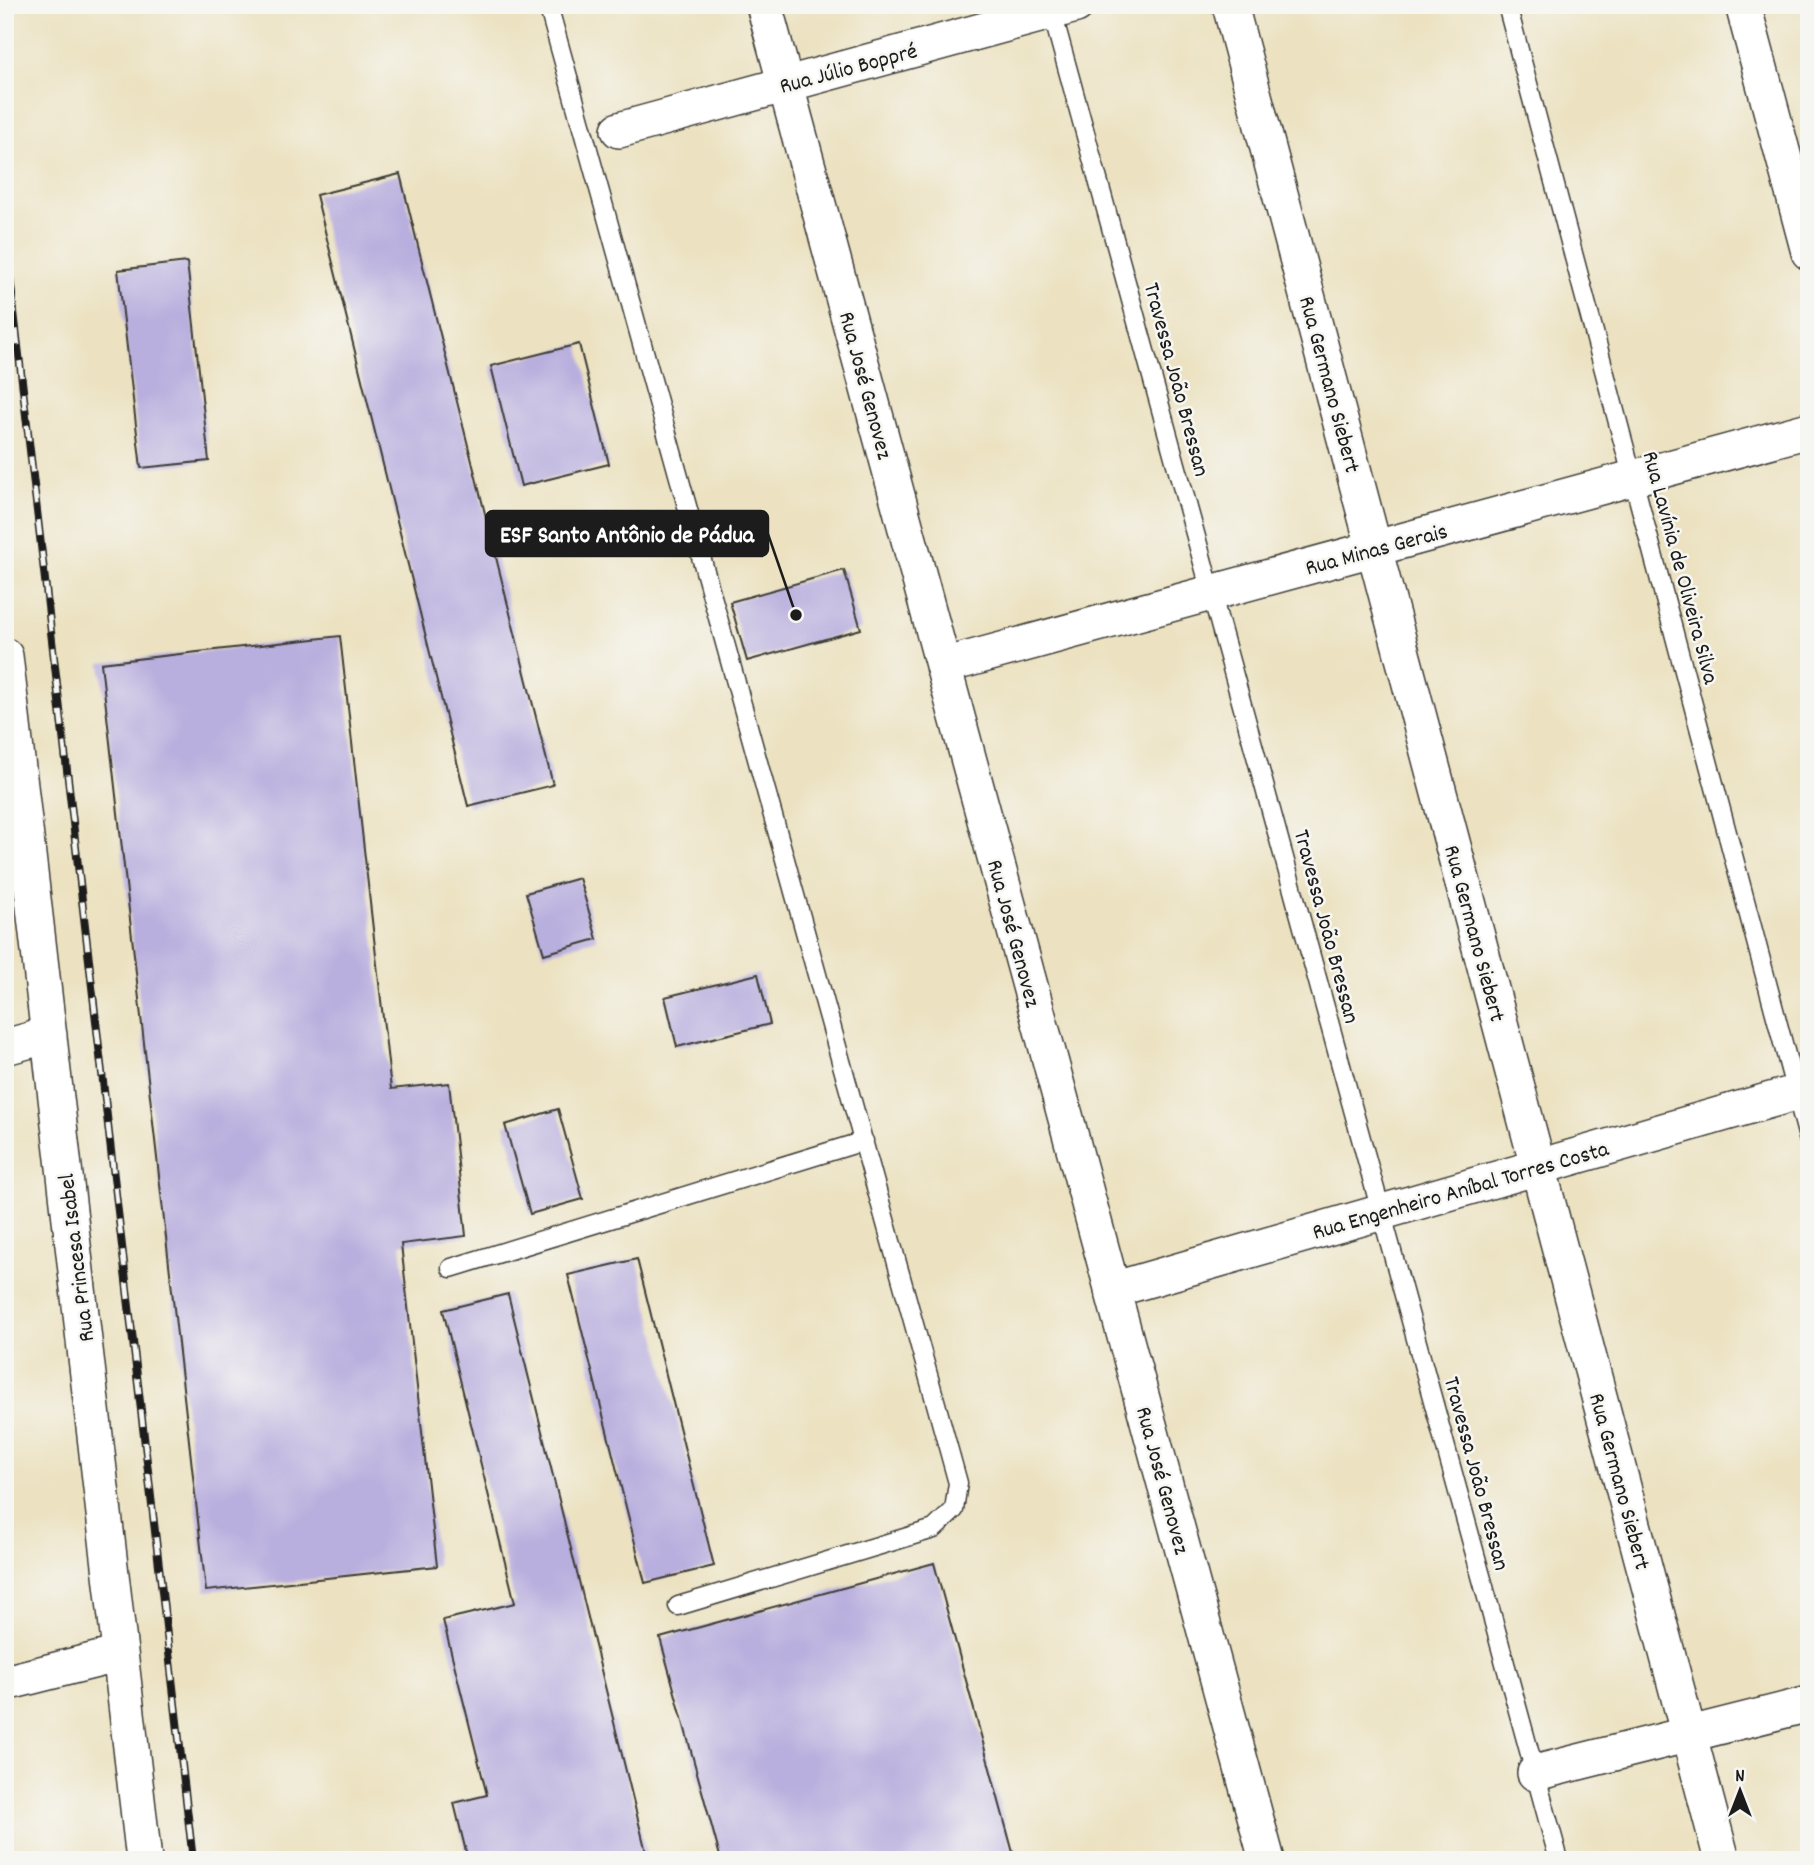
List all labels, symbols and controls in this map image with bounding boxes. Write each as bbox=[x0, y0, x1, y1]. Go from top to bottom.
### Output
street label: Rua Júlio Boppré bbox=[776, 36, 922, 105]
street label: Travessa João Bressan bbox=[1133, 279, 1216, 481]
street label: Rua Germano Siebert bbox=[1288, 293, 1367, 477]
street label: Rua José Genovez bbox=[828, 308, 899, 464]
street label: Rua Lavínia de Oliveira Silva bbox=[1632, 448, 1726, 689]
callout: ESF Santo Antônio de Pádua bbox=[486, 511, 768, 556]
street label: Rua Minas Gerais bbox=[1302, 517, 1452, 586]
text: ESF Santo Antônio de Pádua bbox=[500, 520, 755, 554]
street label: Travessa João Bressan bbox=[1283, 826, 1366, 1028]
street label: Rua Germano Siebert bbox=[1433, 842, 1512, 1026]
street label: Rua José Genovez bbox=[976, 856, 1047, 1012]
street label: Rua Engenheiro Aníbal Torres Costa bbox=[1309, 1134, 1614, 1251]
street label: Rua Princesa Isabel bbox=[52, 1171, 105, 1344]
street label: Travessa João Bressan bbox=[1433, 1373, 1516, 1575]
street label: Rua Germano Siebert bbox=[1578, 1390, 1657, 1574]
street label: Rua José Genovez bbox=[1125, 1403, 1196, 1559]
north arrow bbox=[1706, 1756, 1776, 1826]
text: N bbox=[1735, 1764, 1745, 1791]

